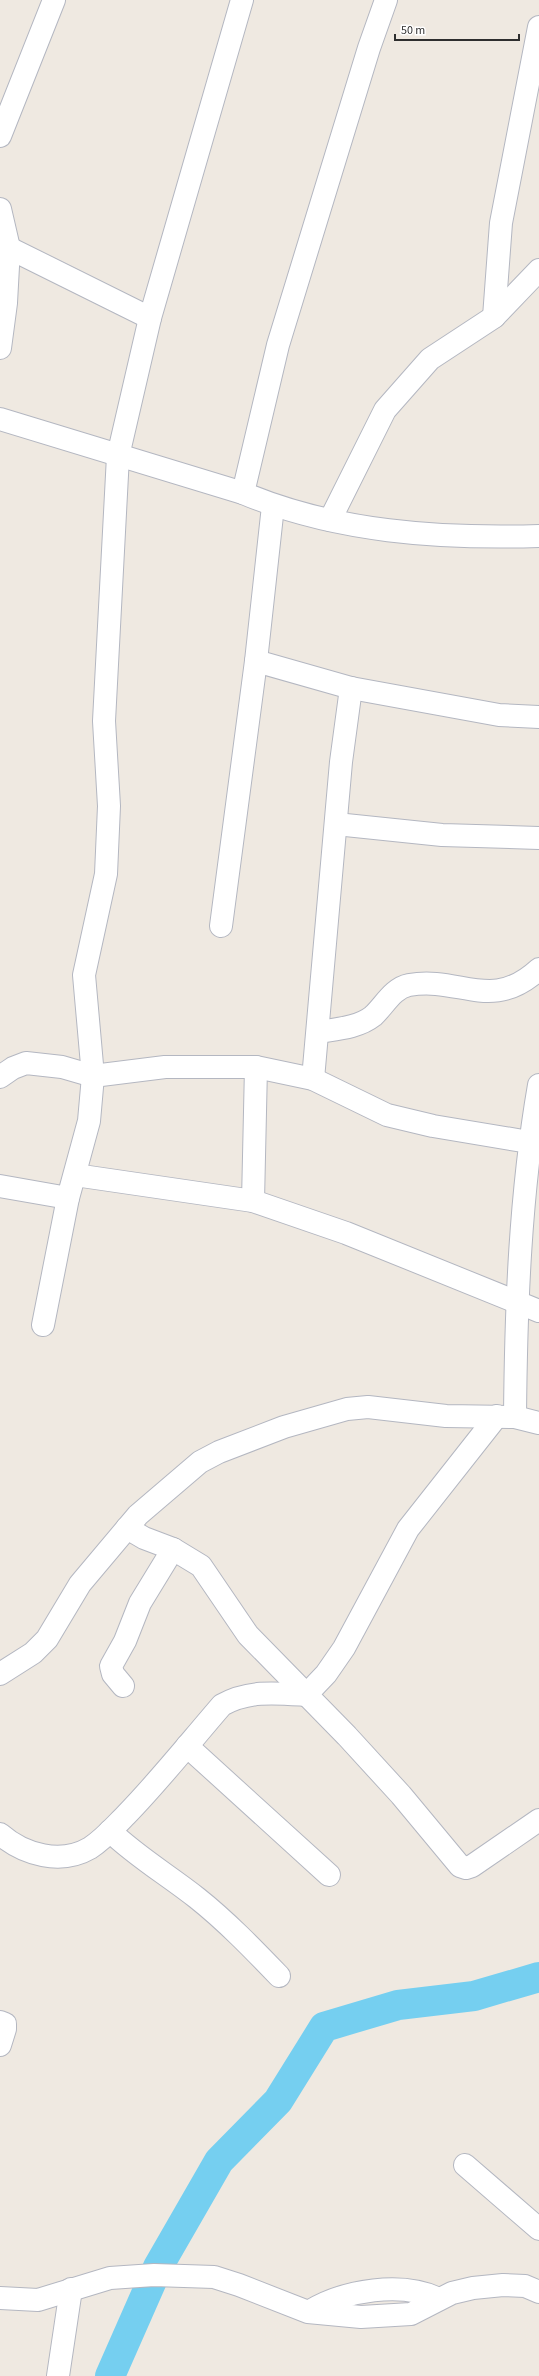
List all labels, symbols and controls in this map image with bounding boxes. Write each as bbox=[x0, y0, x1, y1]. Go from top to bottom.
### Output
scale bar bbox=[395, 16, 519, 42]
text: 50 m bbox=[401, 22, 425, 39]

